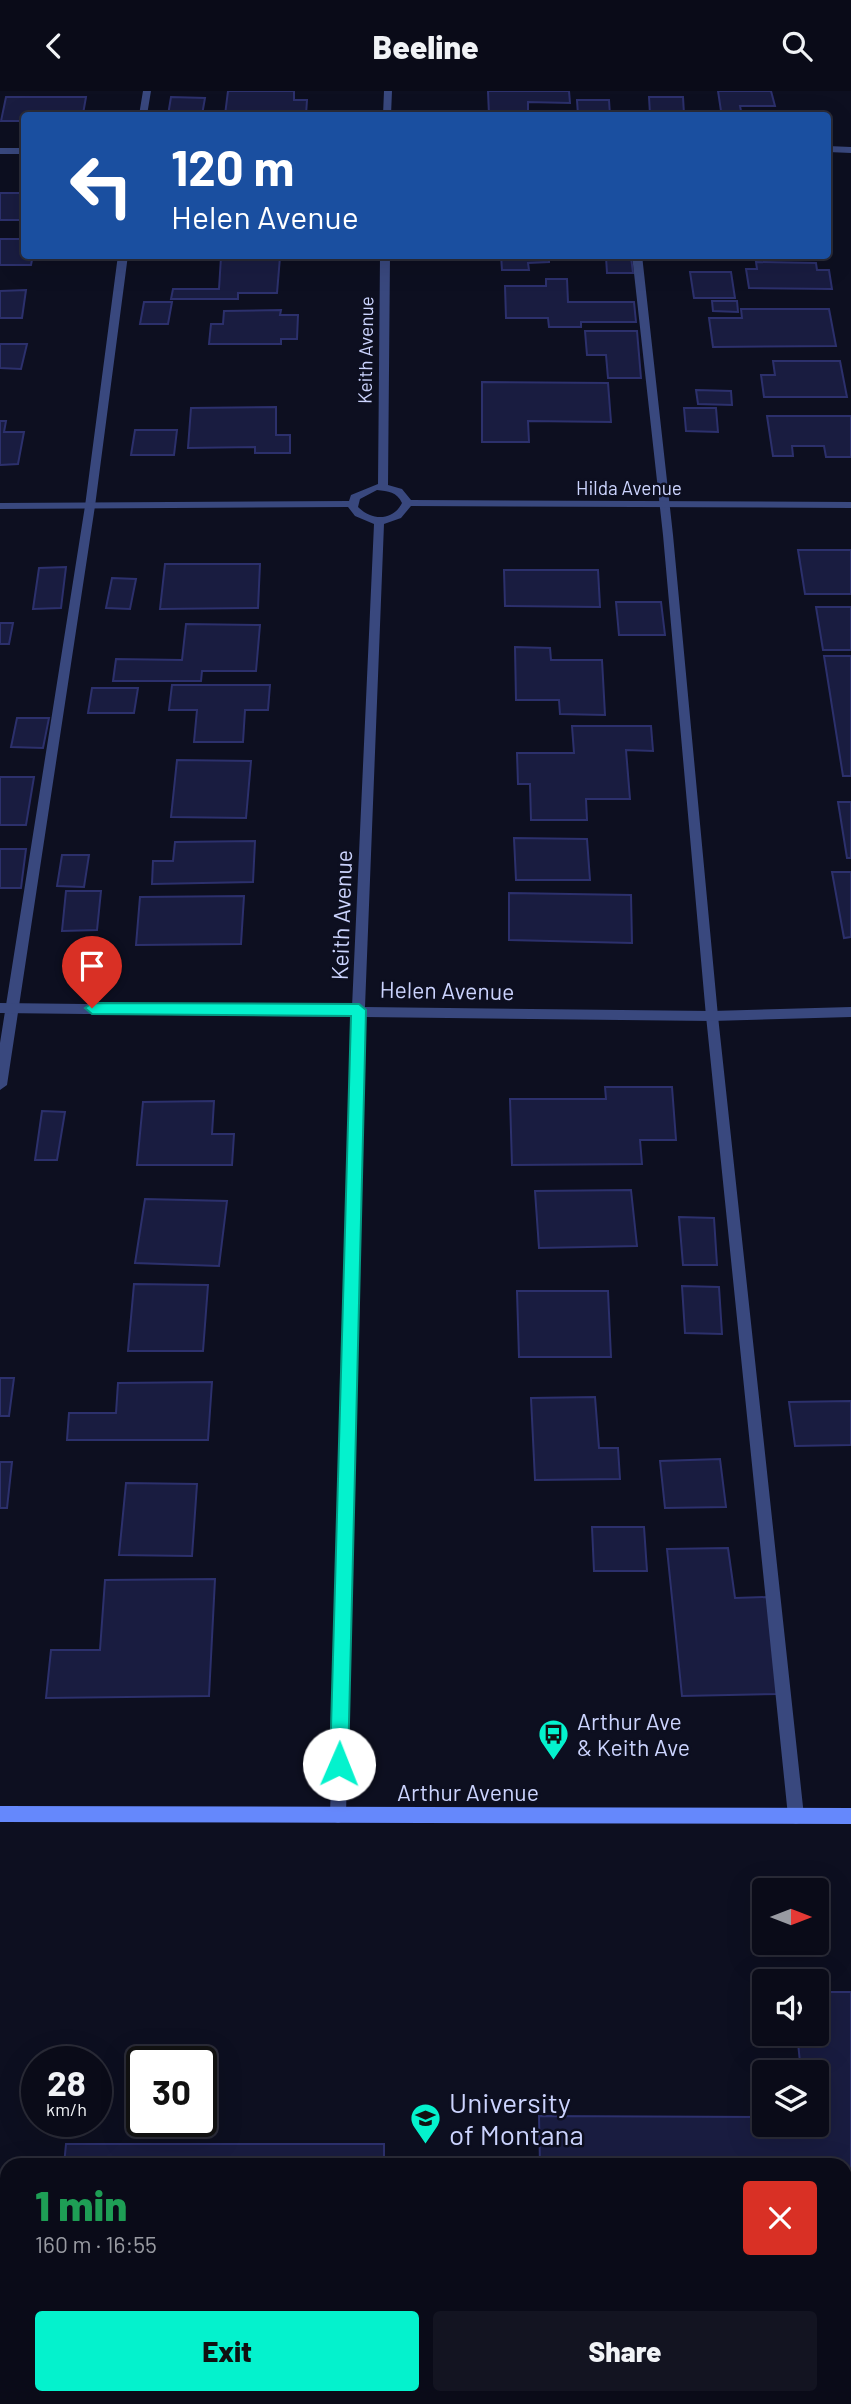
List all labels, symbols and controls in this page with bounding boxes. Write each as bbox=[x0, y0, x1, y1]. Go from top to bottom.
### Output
icon: back bbox=[35, 27, 73, 65]
text: Beeline bbox=[372, 27, 479, 65]
icon: search bbox=[778, 27, 816, 65]
text: 120 m bbox=[171, 137, 294, 196]
icon: left bbox=[56, 140, 147, 231]
text: Helen Avenue bbox=[171, 197, 359, 235]
street label: Keith Avenue bbox=[353, 296, 377, 404]
street label: Hilda Avenue bbox=[576, 476, 682, 499]
street label: Keith Avenue bbox=[325, 849, 357, 981]
pin bbox=[62, 936, 122, 1008]
icon: arrive bbox=[73, 947, 111, 985]
street label: Helen Avenue bbox=[379, 975, 515, 1005]
place label: Arthur Ave & Keith Ave bbox=[577, 1707, 690, 1761]
bus stop icon: Arthur Ave & Keith Ave bbox=[537, 1717, 571, 1761]
position arrow bbox=[302, 1727, 376, 1801]
street label: Arthur Avenue bbox=[397, 1778, 539, 1806]
north arrow bbox=[752, 1878, 830, 1955]
map controls bbox=[752, 1878, 829, 2137]
button: sound bbox=[752, 1969, 829, 2046]
speed limit sign: 30 bbox=[126, 2046, 217, 2137]
button: layers bbox=[752, 2060, 829, 2137]
text: 28 bbox=[47, 2061, 86, 2103]
place label: University of Montana bbox=[449, 2085, 584, 2151]
text: km/h bbox=[46, 2098, 87, 2120]
school or university icon: University of Montana bbox=[409, 2101, 443, 2145]
text: 1 min bbox=[35, 2179, 127, 2229]
button: close bbox=[743, 2181, 817, 2255]
text: 160 m · 16:55 bbox=[35, 2230, 157, 2258]
button: Exit bbox=[35, 2311, 419, 2391]
button: Share bbox=[433, 2311, 817, 2391]

